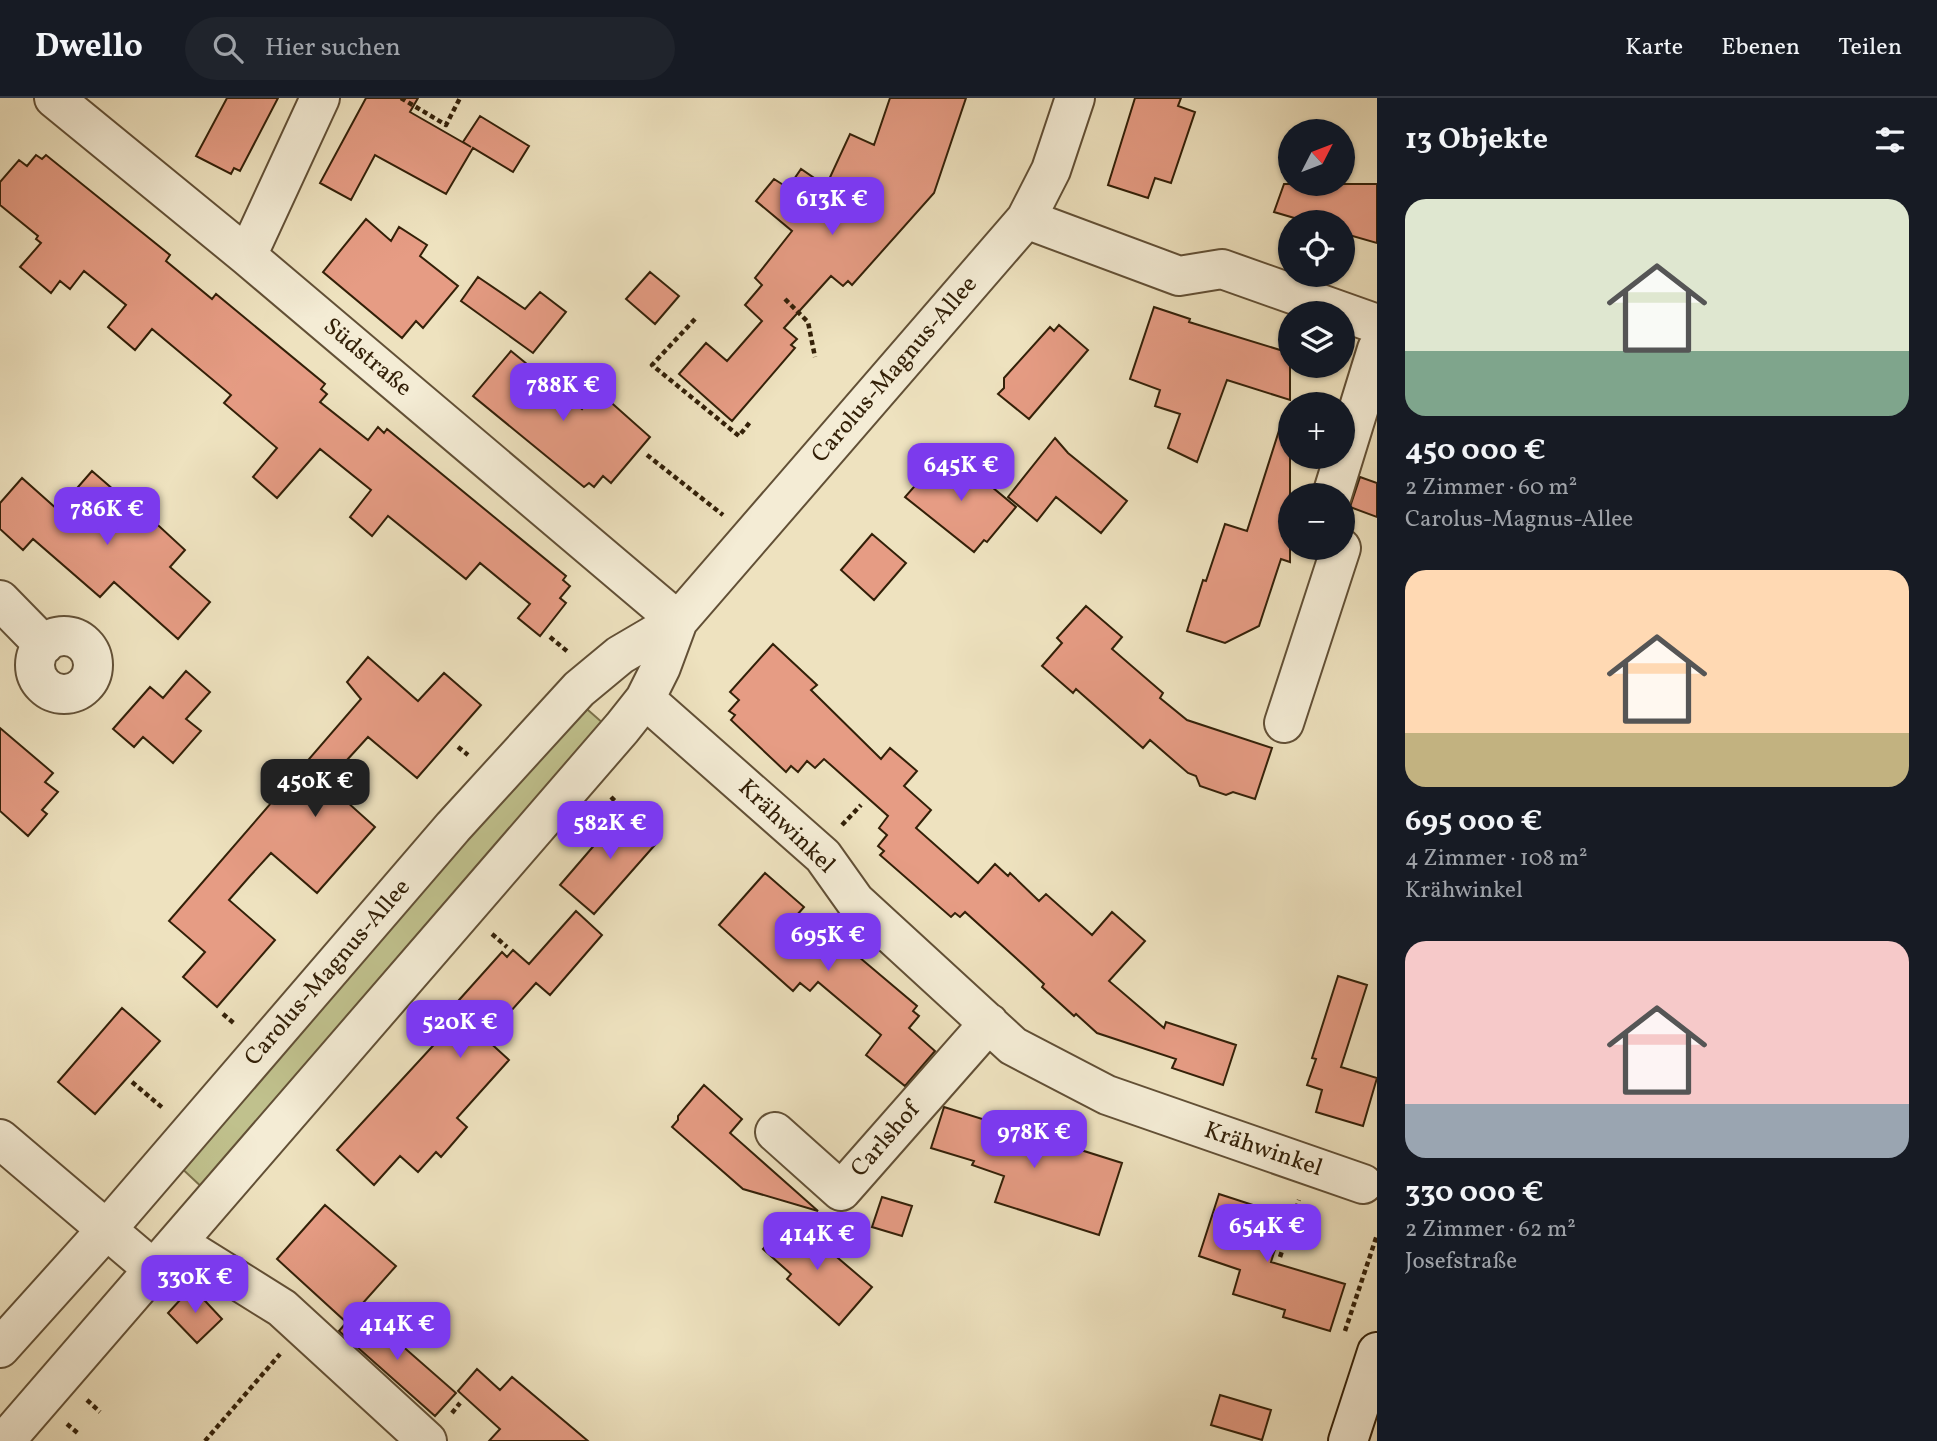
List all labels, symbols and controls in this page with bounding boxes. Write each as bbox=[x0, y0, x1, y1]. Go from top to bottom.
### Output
search box bbox=[185, 17, 675, 80]
text: Dwello bbox=[35, 25, 143, 71]
icon: search bbox=[209, 29, 247, 67]
text: Hier suchen bbox=[265, 30, 401, 66]
text: Karte bbox=[1625, 31, 1683, 65]
text: Ebenen bbox=[1721, 31, 1800, 65]
text: Teilen bbox=[1838, 31, 1902, 65]
north arrow bbox=[1278, 119, 1354, 196]
map controls bbox=[1278, 119, 1355, 560]
text: 13 Objekte bbox=[1405, 119, 1548, 161]
icon: filters bbox=[1871, 121, 1909, 159]
pin: 613K € bbox=[775, 178, 889, 237]
text: 613K € bbox=[796, 184, 868, 216]
button: locate bbox=[1278, 210, 1355, 287]
icon: home bbox=[1594, 245, 1720, 371]
street label: Carolus-Magnus-Allee bbox=[804, 269, 986, 471]
button: layers bbox=[1278, 301, 1355, 378]
street label: Südstraße bbox=[315, 311, 419, 405]
pin: 788K € bbox=[506, 364, 620, 423]
text: 788K € bbox=[526, 370, 600, 402]
button: + bbox=[1278, 392, 1355, 469]
text: 450 000 € bbox=[1405, 430, 1546, 472]
pin: 645K € bbox=[904, 444, 1018, 503]
text: 645K € bbox=[923, 450, 999, 482]
text: 2 Zimmer · 60 m² bbox=[1405, 472, 1577, 504]
button: − bbox=[1278, 483, 1355, 560]
pin: 786K € bbox=[50, 488, 164, 547]
text: 786K € bbox=[70, 494, 144, 526]
text: Carolus-Magnus-Allee bbox=[1405, 504, 1633, 536]
icon: home bbox=[1594, 616, 1720, 742]
pin: 450K € bbox=[258, 760, 372, 819]
text: 450K € bbox=[277, 766, 353, 798]
street label: Krähwinkel bbox=[730, 772, 842, 882]
text: 695 000 € bbox=[1405, 801, 1542, 843]
pin: 582K € bbox=[553, 802, 667, 861]
text: 582K € bbox=[573, 808, 647, 840]
text: 4 Zimmer · 108 m² bbox=[1405, 843, 1588, 875]
street label: Carolus-Magnus-Allee bbox=[237, 872, 419, 1074]
text: Krähwinkel bbox=[1405, 875, 1523, 907]
pin: 695K € bbox=[771, 914, 885, 973]
text: 695K € bbox=[791, 920, 865, 952]
icon: home bbox=[1594, 987, 1720, 1113]
pin: 520K € bbox=[403, 1000, 517, 1060]
text: 520K € bbox=[422, 1007, 498, 1039]
street label: Carlshof bbox=[844, 1093, 930, 1185]
pin: 978K € bbox=[977, 1110, 1091, 1170]
street label: Krähwinkel bbox=[1199, 1114, 1327, 1186]
text: 978K € bbox=[997, 1117, 1071, 1149]
text: 330 000 € bbox=[1405, 1172, 1544, 1214]
pin: 654K € bbox=[1210, 1204, 1324, 1264]
text: 654K € bbox=[1229, 1211, 1305, 1243]
pin: 414K € bbox=[760, 1212, 874, 1272]
text: 2 Zimmer · 62 m² bbox=[1405, 1214, 1576, 1246]
text: 414K € bbox=[779, 1219, 855, 1251]
text: Josefstraße bbox=[1405, 1246, 1517, 1278]
pin: 330K € bbox=[138, 1256, 252, 1315]
text: 330K € bbox=[157, 1262, 233, 1294]
pin: 414K € bbox=[340, 1302, 454, 1362]
text: 414K € bbox=[359, 1309, 435, 1341]

